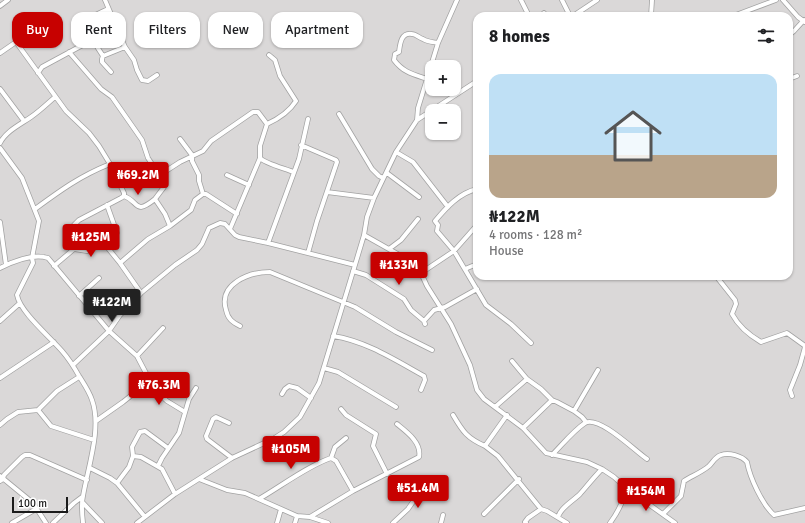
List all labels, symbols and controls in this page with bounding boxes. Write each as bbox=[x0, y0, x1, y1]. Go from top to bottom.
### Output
chip: Buy bbox=[12, 12, 63, 48]
chip: Rent bbox=[71, 12, 126, 48]
chip: Filters bbox=[134, 12, 200, 48]
chip: New bbox=[208, 12, 263, 48]
chip: Apartment bbox=[271, 12, 363, 48]
icon: filters bbox=[755, 25, 777, 47]
text: 8 homes bbox=[489, 26, 550, 47]
map controls bbox=[425, 60, 461, 140]
button: + bbox=[425, 60, 461, 96]
icon: home bbox=[597, 100, 669, 172]
button: − bbox=[425, 104, 461, 140]
pin: ₦69.2M bbox=[105, 162, 171, 196]
text: ₦69.2M bbox=[117, 167, 159, 183]
text: ₦122M bbox=[489, 206, 540, 227]
pin: ₦125M bbox=[63, 224, 119, 258]
text: 4 rooms · 128 m² bbox=[489, 227, 582, 243]
text: ₦125M bbox=[72, 229, 110, 245]
text: House bbox=[489, 243, 524, 259]
pin: ₦133M bbox=[371, 252, 427, 286]
text: ₦133M bbox=[380, 257, 418, 273]
pin: ₦122M bbox=[84, 289, 140, 323]
text: ₦122M bbox=[93, 294, 131, 310]
pin: ₦76.3M bbox=[126, 372, 192, 406]
text: ₦76.3M bbox=[138, 377, 180, 393]
pin: ₦105M bbox=[263, 436, 319, 470]
text: ₦105M bbox=[272, 441, 310, 457]
pin: ₦51.4M bbox=[385, 475, 451, 509]
pin: ₦154M bbox=[618, 478, 674, 512]
text: ₦51.4M bbox=[397, 480, 439, 496]
text: ₦154M bbox=[627, 483, 665, 499]
scale bar bbox=[12, 495, 68, 514]
text: 100 m bbox=[18, 497, 47, 510]

